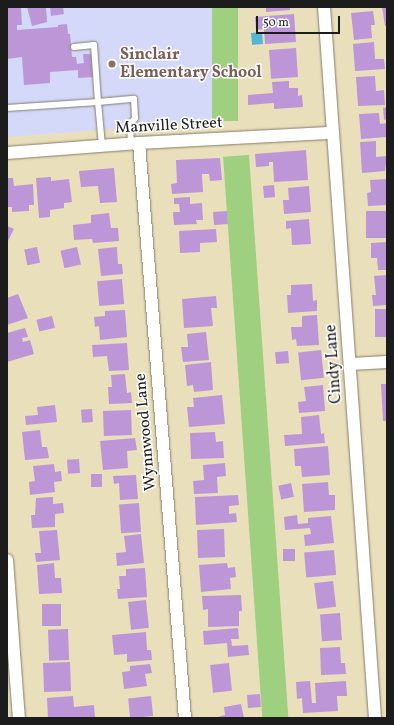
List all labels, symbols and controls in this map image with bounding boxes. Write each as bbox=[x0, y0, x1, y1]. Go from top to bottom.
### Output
scale bar bbox=[258, 8, 342, 34]
text: 50 m bbox=[263, 15, 289, 31]
place label: Sinclair Elementary School bbox=[120, 45, 262, 83]
marker: Sinclair Elementary School bbox=[107, 59, 117, 69]
street label: Manville Street bbox=[115, 114, 223, 138]
street label: Cindy Lane bbox=[322, 324, 346, 404]
street label: Wynnwood Lane bbox=[131, 372, 161, 492]

